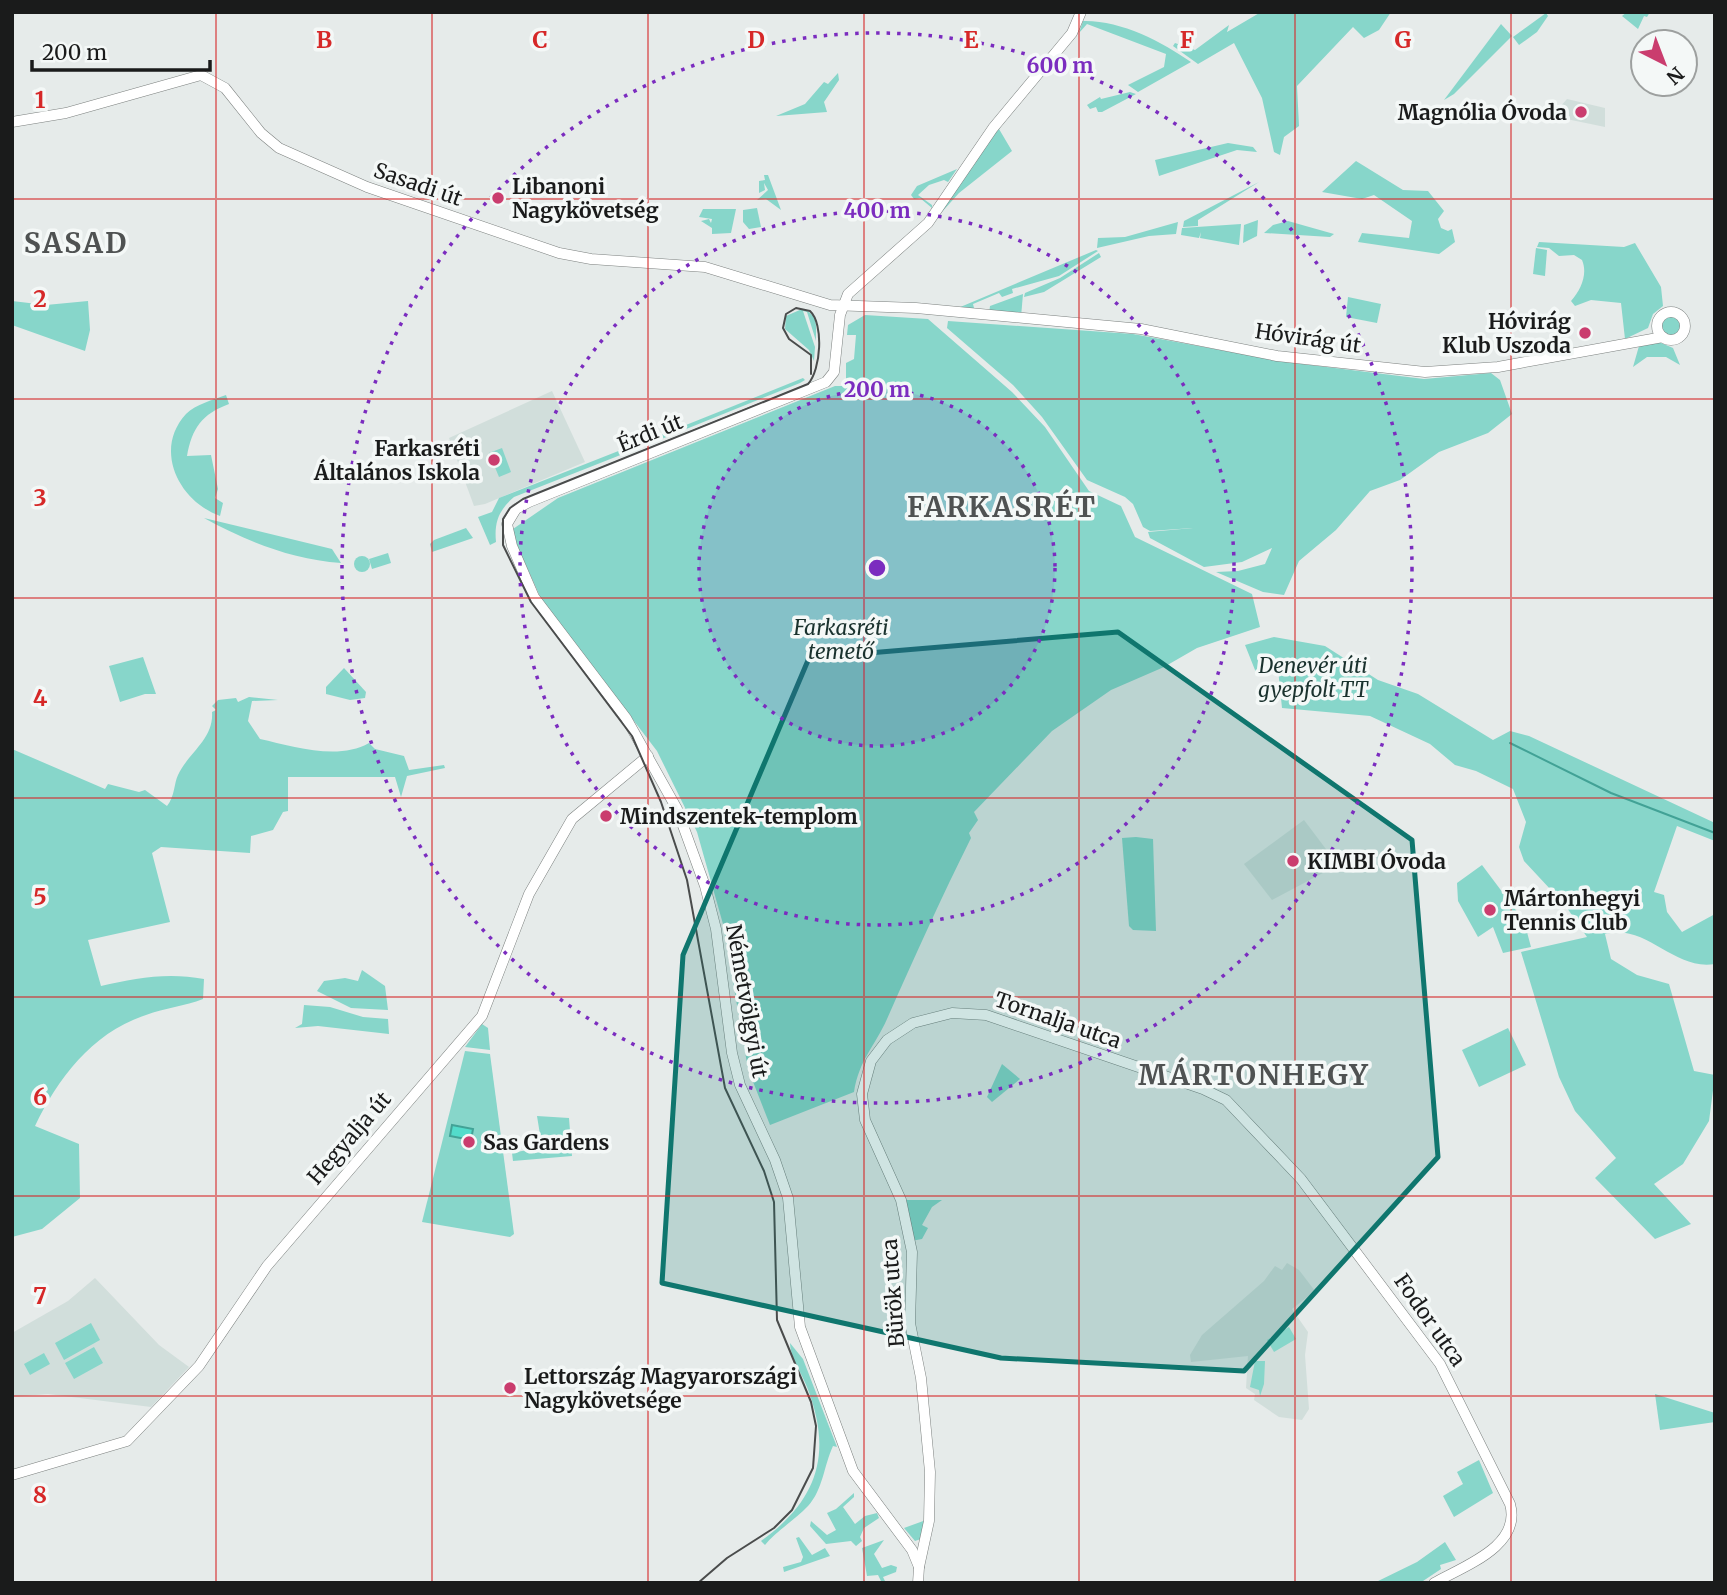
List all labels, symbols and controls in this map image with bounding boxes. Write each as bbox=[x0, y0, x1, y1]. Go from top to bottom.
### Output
text: B bbox=[316, 25, 332, 54]
text: C bbox=[532, 25, 548, 54]
text: D bbox=[747, 25, 765, 54]
text: E bbox=[963, 25, 979, 54]
text: F bbox=[1180, 25, 1194, 54]
text: G bbox=[1395, 25, 1412, 54]
scale bar bbox=[32, 28, 210, 72]
north arrow bbox=[1629, 28, 1699, 98]
text: 200 m bbox=[42, 39, 107, 66]
text: 600 m bbox=[1027, 52, 1093, 79]
text: N bbox=[1662, 62, 1689, 90]
text: 1 bbox=[35, 85, 46, 114]
place label: Magnólia Óvoda bbox=[1398, 98, 1567, 126]
marker: Magnólia Óvoda bbox=[1573, 104, 1589, 120]
street label: Sasadi út bbox=[370, 156, 466, 212]
place label: Libanoni Nagykövetség bbox=[512, 173, 659, 224]
marker: Libanoni Nagykövetség bbox=[490, 190, 506, 206]
text: 400 m bbox=[843, 197, 911, 224]
district label: SASAD bbox=[24, 225, 128, 261]
text: 2 bbox=[33, 284, 47, 313]
place label: Hóvirág Klub Uszoda bbox=[1442, 308, 1571, 359]
street label: Hóvirág út bbox=[1253, 317, 1363, 359]
marker: Hóvirág Klub Uszoda bbox=[1577, 325, 1593, 341]
text: 200 m bbox=[844, 376, 910, 403]
street label: Érdi út bbox=[613, 407, 686, 458]
place label: Farkasréti Általános Iskola bbox=[313, 435, 480, 486]
marker: Farkasréti Általános Iskola bbox=[486, 452, 502, 468]
text: 3 bbox=[33, 483, 47, 512]
district label: FARKASRÉT bbox=[907, 488, 1097, 525]
centre of rings bbox=[865, 556, 889, 580]
park label: Farkasréti temető bbox=[792, 614, 889, 665]
park label: Denevér úti gyepfolt TT bbox=[1257, 652, 1369, 703]
text: 4 bbox=[33, 683, 48, 712]
place label: Mindszentek-templom bbox=[620, 803, 858, 830]
marker: Mindszentek-templom bbox=[598, 808, 614, 824]
place label: KIMBI Óvoda bbox=[1307, 847, 1446, 875]
marker: KIMBI Óvoda bbox=[1285, 853, 1301, 869]
text: 5 bbox=[33, 882, 47, 911]
place label: Mártonhegyi Tennis Club bbox=[1504, 885, 1640, 936]
marker: Mártonhegyi Tennis Club bbox=[1482, 902, 1498, 918]
street label: Németvölgyi út bbox=[720, 922, 774, 1080]
street label: Tornalja utca bbox=[991, 986, 1125, 1054]
district label: MÁRTONHEGY bbox=[1138, 1057, 1370, 1093]
text: 6 bbox=[33, 1082, 47, 1111]
street label: Hegyalja út bbox=[301, 1086, 397, 1190]
place label: Sas Gardens bbox=[483, 1129, 609, 1156]
marker: Sas Gardens bbox=[461, 1134, 477, 1150]
street label: Bürök utca bbox=[876, 1238, 910, 1348]
street label: Fodor utca bbox=[1388, 1269, 1472, 1371]
text: 7 bbox=[33, 1281, 47, 1310]
place label: Lettország Magyarországi Nagykövetsége bbox=[524, 1363, 797, 1414]
marker: Lettország Magyarországi Nagykövetsége bbox=[502, 1380, 518, 1396]
text: 8 bbox=[33, 1480, 47, 1509]

